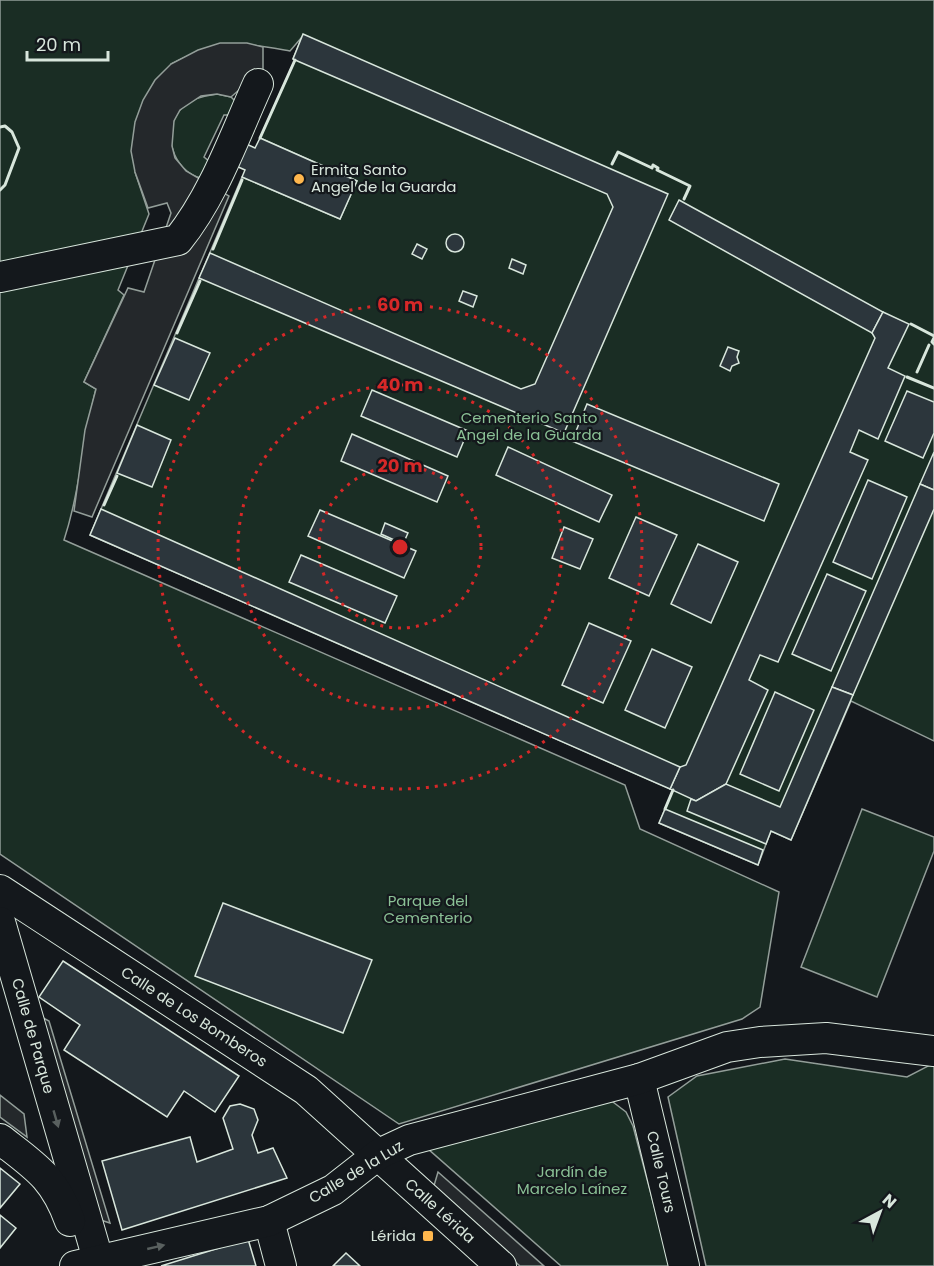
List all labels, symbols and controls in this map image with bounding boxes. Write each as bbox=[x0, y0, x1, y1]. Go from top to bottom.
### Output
scale bar bbox=[27, 24, 108, 62]
text: 20 m bbox=[36, 32, 81, 57]
place label: Ermita Santo Angel de la Guarda bbox=[311, 159, 456, 197]
marker: Ermita Santo Angel de la Guarda bbox=[292, 172, 306, 186]
text: 60 m bbox=[377, 292, 423, 317]
text: 40 m bbox=[377, 372, 423, 397]
park label: Cementerio Santo Angel de la Guarda bbox=[456, 407, 602, 445]
text: 20 m bbox=[378, 453, 422, 478]
centre of rings bbox=[390, 537, 410, 557]
park label: Parque del Cementerio bbox=[384, 890, 472, 928]
street label: Calle de Los Bomberos bbox=[117, 961, 272, 1072]
street label: Calle de Parque bbox=[7, 976, 60, 1096]
one-way arrow bbox=[52, 1110, 62, 1129]
street label: Calle Tours bbox=[642, 1129, 681, 1215]
street label: Calle de la Luz bbox=[305, 1135, 407, 1208]
park label: Jardín de Marcelo Laínez bbox=[517, 1161, 627, 1199]
street label: Calle Lérida bbox=[401, 1173, 480, 1248]
north arrow bbox=[850, 1182, 910, 1242]
text: N bbox=[877, 1188, 902, 1214]
place label: Lérida bbox=[371, 1225, 416, 1246]
marker: Lérida bbox=[421, 1229, 435, 1243]
one-way arrow bbox=[147, 1242, 165, 1252]

